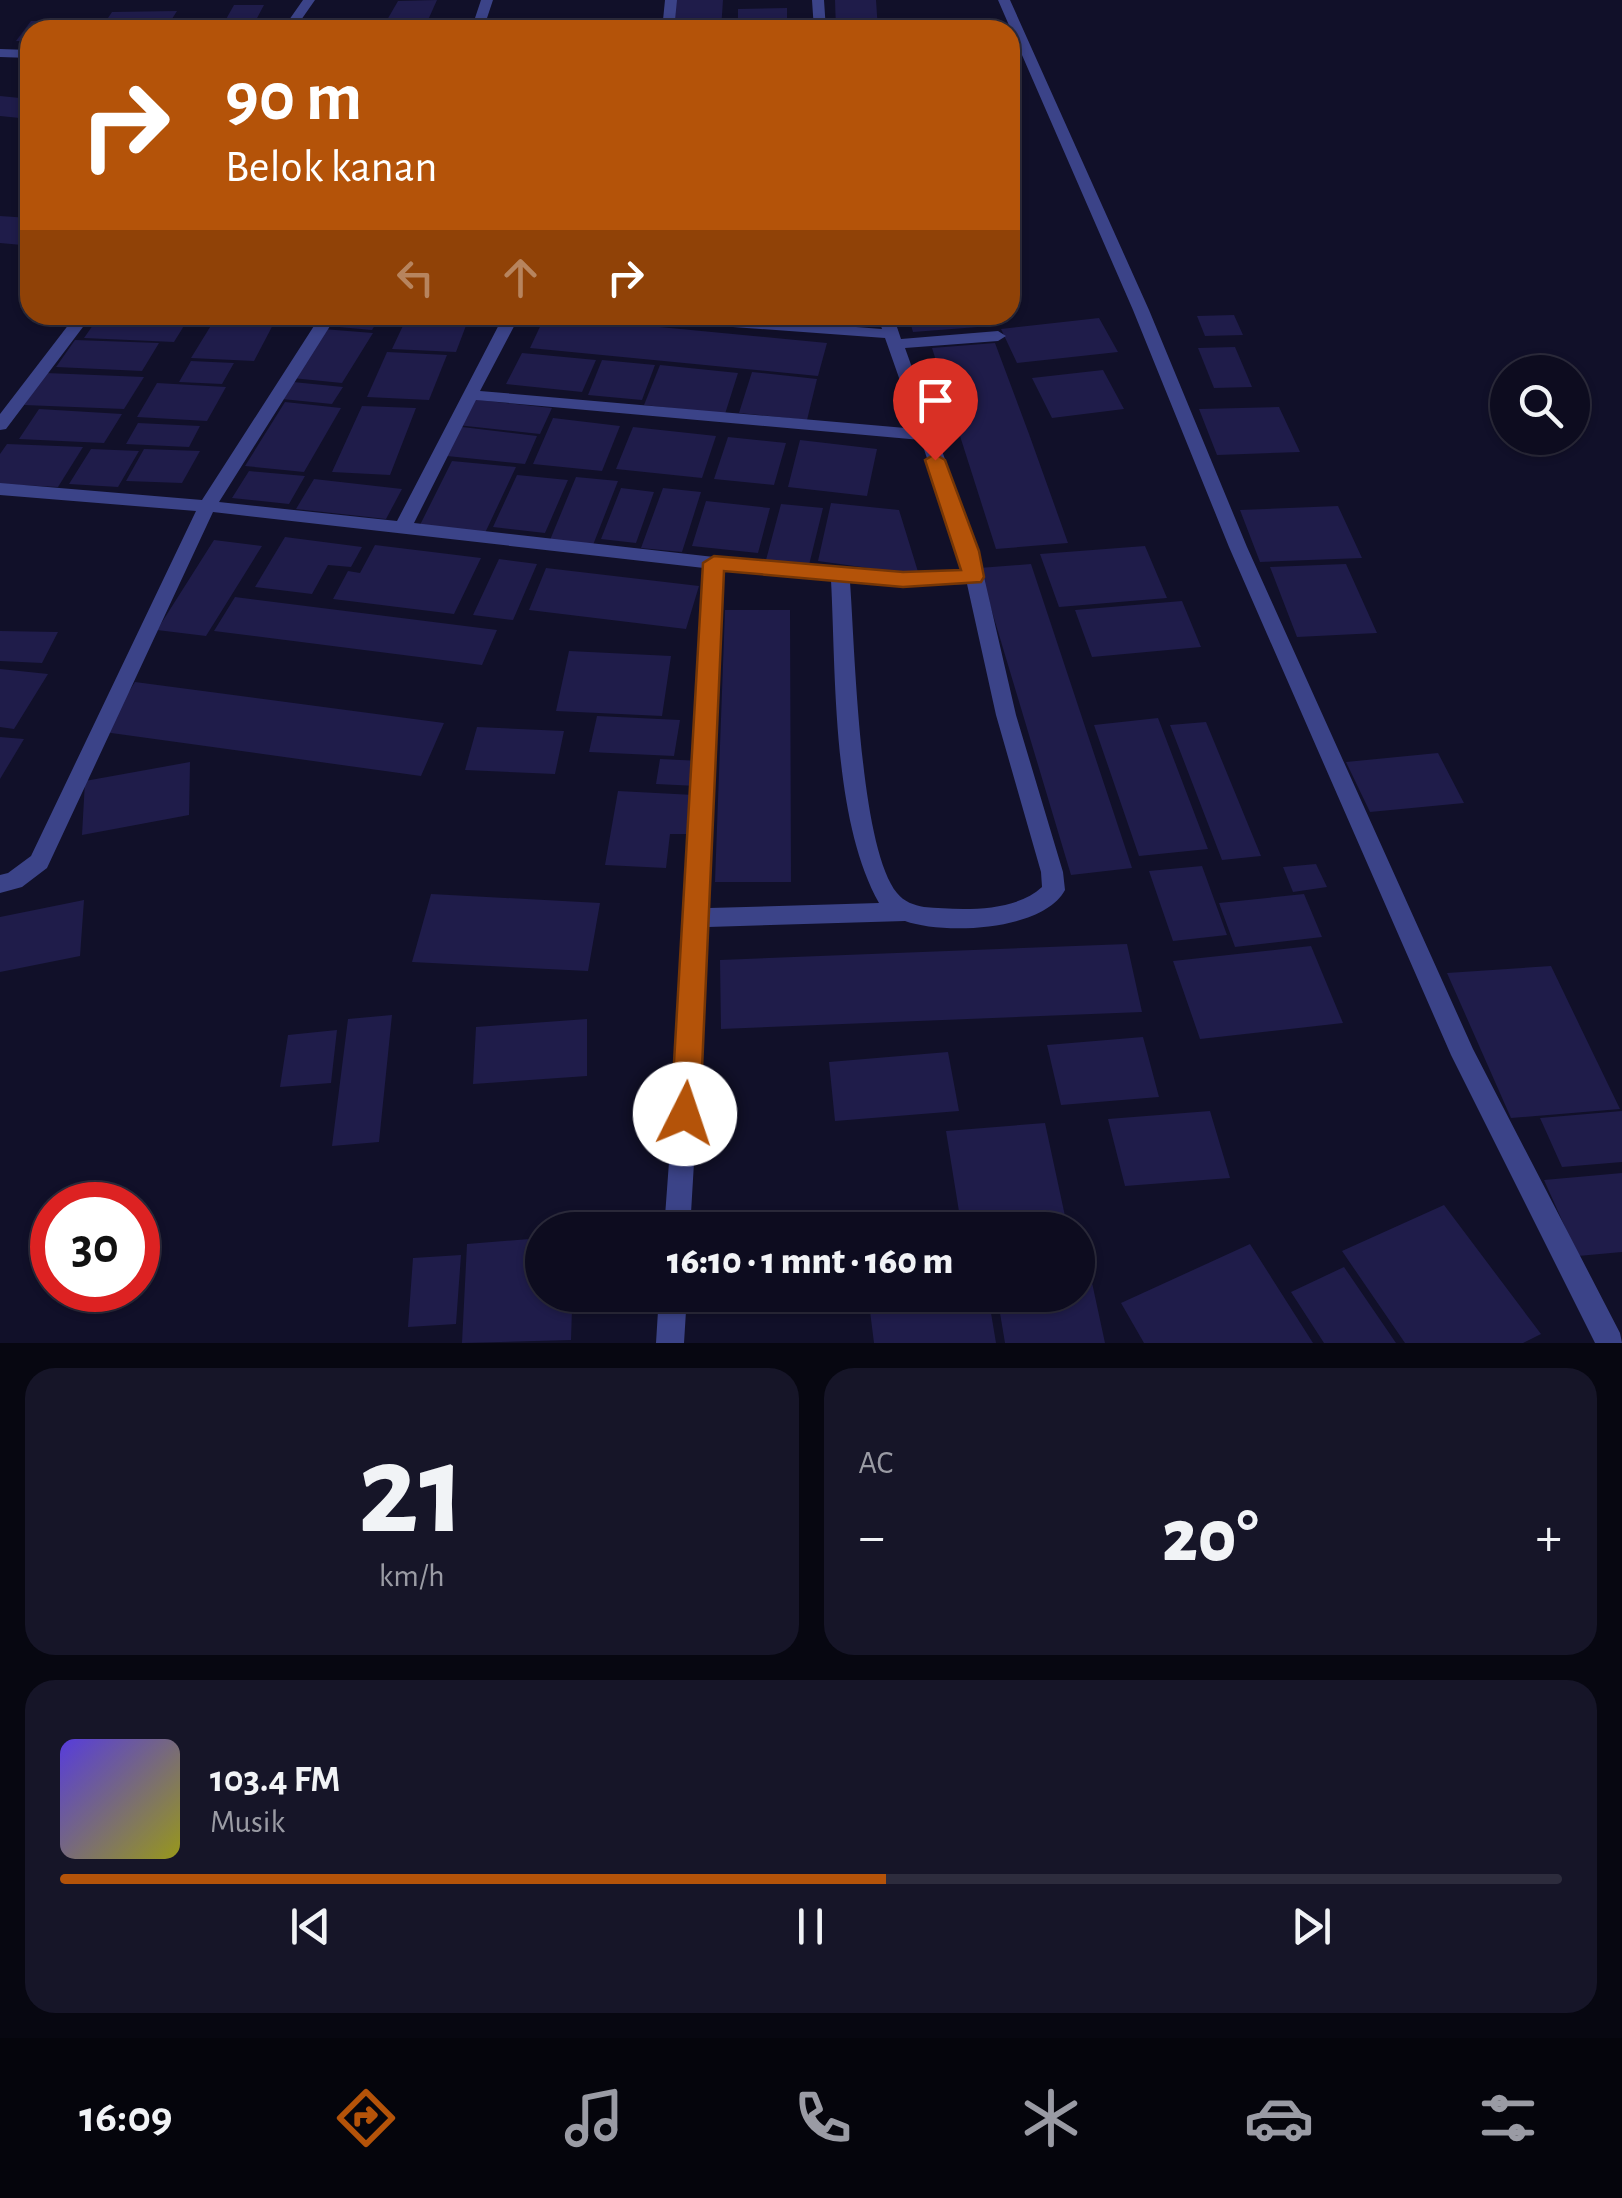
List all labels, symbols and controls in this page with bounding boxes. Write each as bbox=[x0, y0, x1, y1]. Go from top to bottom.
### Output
icon: right bbox=[60, 60, 190, 190]
text: 90 m bbox=[225, 63, 362, 133]
text: Belok kanan bbox=[225, 145, 437, 190]
icon: left bbox=[388, 250, 443, 305]
icon: ahead bbox=[493, 250, 548, 305]
icon: right bbox=[598, 250, 653, 305]
map controls bbox=[1490, 355, 1590, 455]
button: search bbox=[1490, 355, 1590, 455]
pin bbox=[893, 358, 978, 461]
icon: arrive bbox=[908, 373, 963, 428]
position arrow bbox=[633, 1062, 737, 1166]
speed limit sign: 30 bbox=[30, 1182, 160, 1312]
text: 16:10 · 1 mnt · 160 m bbox=[667, 1243, 953, 1281]
text: 21 bbox=[358, 1427, 466, 1557]
text: AC bbox=[859, 1447, 893, 1479]
text: 20° bbox=[1162, 1500, 1259, 1575]
text: − bbox=[859, 1510, 885, 1565]
text: + bbox=[1536, 1510, 1562, 1565]
text: km/h bbox=[379, 1560, 445, 1592]
text: 103.4 FM bbox=[210, 1761, 341, 1799]
text: Musik bbox=[210, 1806, 285, 1838]
icon: previous bbox=[283, 1899, 338, 1954]
icon: pause bbox=[783, 1899, 838, 1954]
icon: next bbox=[1284, 1899, 1339, 1954]
icon: directions bbox=[331, 2083, 401, 2153]
icon: music bbox=[559, 2083, 629, 2153]
icon: phone bbox=[788, 2083, 858, 2153]
icon: climate bbox=[1016, 2083, 1086, 2153]
icon: car bbox=[1244, 2083, 1314, 2153]
icon: filters bbox=[1473, 2083, 1543, 2153]
text: 16:09 bbox=[79, 2095, 173, 2140]

